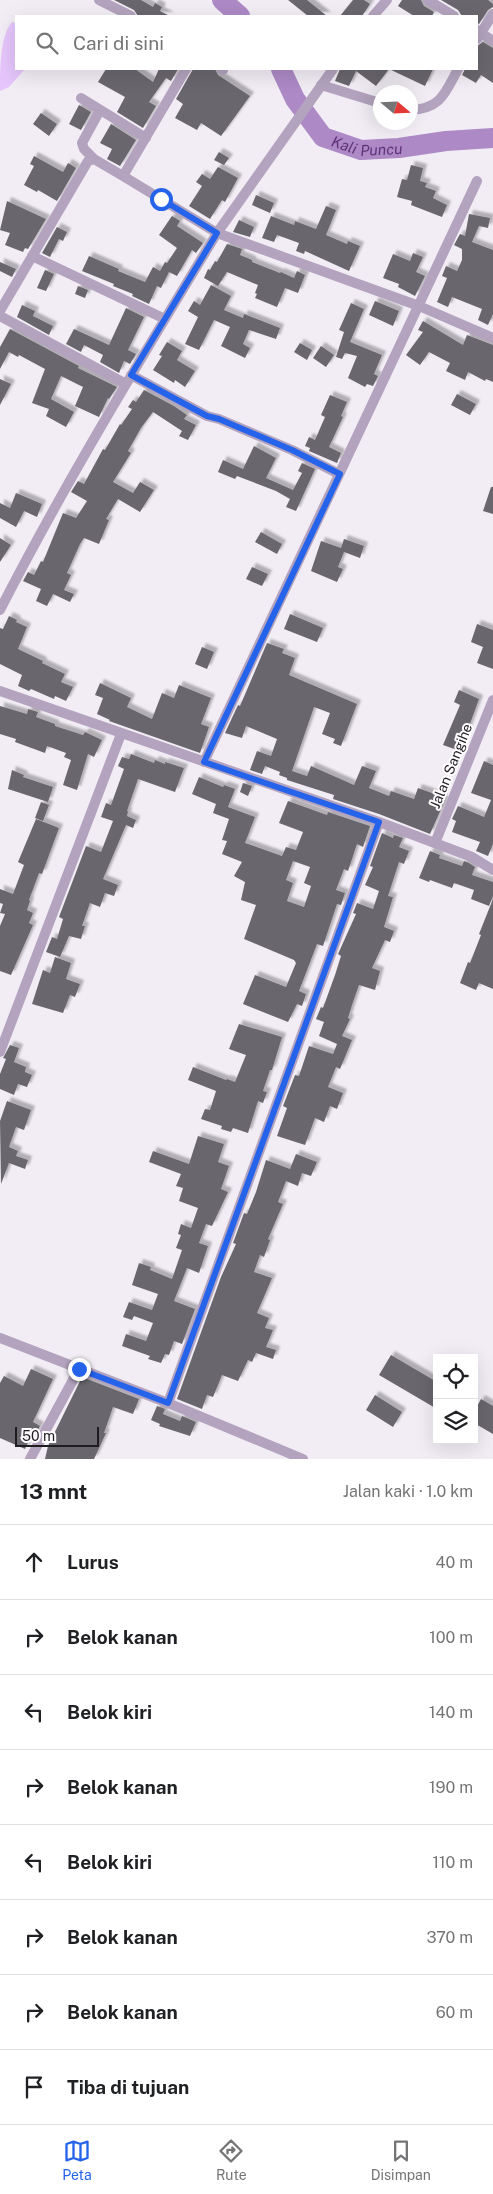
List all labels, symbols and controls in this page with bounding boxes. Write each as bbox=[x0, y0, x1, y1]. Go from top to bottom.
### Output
search box bbox=[15, 15, 478, 70]
icon: search bbox=[33, 29, 61, 57]
text: Cari di sini bbox=[73, 32, 164, 54]
north arrow bbox=[373, 85, 418, 130]
water label: Kali Puncu bbox=[330, 132, 403, 159]
route start bbox=[150, 188, 173, 211]
street label: Jalan Sangihe bbox=[427, 721, 475, 811]
map controls bbox=[433, 1354, 478, 1444]
button: locate bbox=[433, 1354, 478, 1399]
route end bbox=[68, 1358, 91, 1381]
button: layers bbox=[433, 1399, 478, 1444]
scale bar bbox=[15, 1424, 99, 1447]
text: 50 m bbox=[22, 1428, 55, 1444]
text: 13 mnt bbox=[20, 1479, 87, 1504]
text: Jalan kaki · 1.0 km bbox=[343, 1482, 473, 1501]
icon: ahead bbox=[20, 1548, 48, 1576]
text: Lurus bbox=[67, 1551, 119, 1573]
text: 40 m bbox=[435, 1553, 473, 1572]
icon: right bbox=[20, 1623, 48, 1651]
text: Belok kanan bbox=[67, 1626, 178, 1648]
text: 100 m bbox=[429, 1628, 473, 1647]
icon: left bbox=[20, 1698, 48, 1726]
text: Belok kiri bbox=[67, 1701, 152, 1723]
text: 140 m bbox=[429, 1703, 473, 1722]
icon: right bbox=[20, 1773, 48, 1801]
text: Belok kanan bbox=[67, 1776, 178, 1798]
text: 190 m bbox=[429, 1778, 473, 1797]
icon: left bbox=[20, 1848, 48, 1876]
text: Belok kiri bbox=[67, 1851, 152, 1873]
text: 110 m bbox=[432, 1853, 473, 1872]
icon: right bbox=[20, 1923, 48, 1951]
text: Belok kanan bbox=[67, 1926, 178, 1948]
text: 370 m bbox=[426, 1928, 473, 1947]
icon: right bbox=[20, 1998, 48, 2026]
text: Belok kanan bbox=[67, 2001, 178, 2023]
text: 60 m bbox=[436, 2003, 473, 2022]
icon: arrive bbox=[20, 2073, 48, 2101]
text: Tiba di tujuan bbox=[67, 2076, 189, 2098]
tab: Peta bbox=[62, 2137, 92, 2183]
tab: Rute bbox=[216, 2137, 247, 2183]
tab: Disimpan bbox=[371, 2137, 431, 2183]

